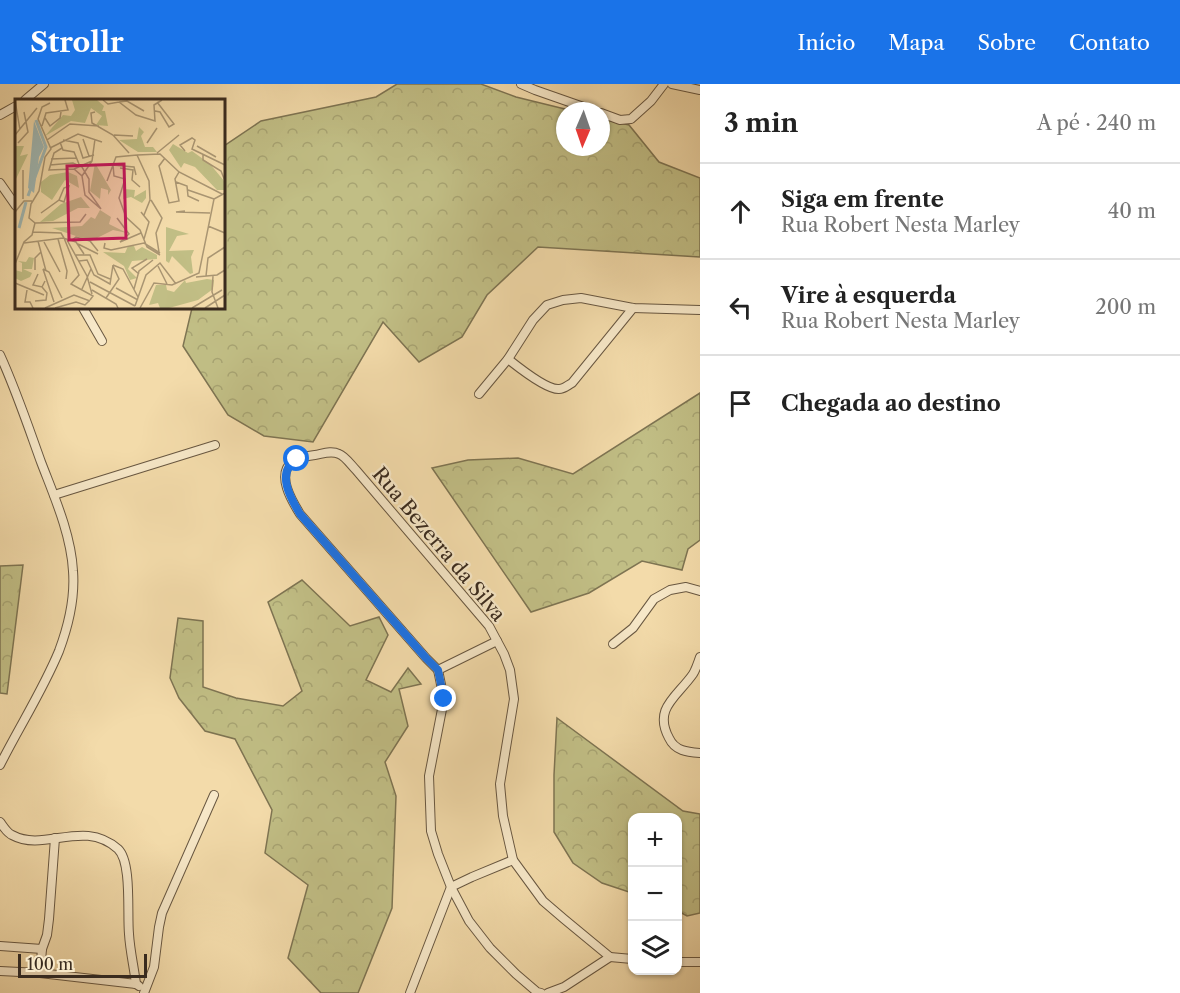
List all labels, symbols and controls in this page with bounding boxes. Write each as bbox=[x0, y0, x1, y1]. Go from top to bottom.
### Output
text: Strollr bbox=[30, 25, 124, 59]
text: Início bbox=[798, 30, 855, 55]
text: Mapa bbox=[888, 30, 945, 55]
text: Sobre bbox=[978, 30, 1036, 55]
text: Contato bbox=[1069, 30, 1150, 55]
inset map bbox=[15, 99, 225, 309]
north arrow bbox=[556, 102, 610, 156]
text: 3 min bbox=[724, 107, 798, 139]
text: A pé · 240 m bbox=[1037, 111, 1156, 135]
text: Siga em frente bbox=[781, 186, 944, 213]
icon: ahead bbox=[724, 195, 757, 228]
text: 40 m bbox=[1108, 199, 1156, 223]
text: Rua Robert Nesta Marley bbox=[781, 213, 1020, 237]
text: Vire à esquerda bbox=[781, 282, 956, 309]
icon: left bbox=[724, 291, 757, 324]
text: 200 m bbox=[1095, 295, 1156, 319]
text: Rua Robert Nesta Marley bbox=[781, 309, 1020, 333]
icon: arrive bbox=[724, 387, 757, 420]
text: Chegada ao destino bbox=[781, 390, 1001, 417]
route start bbox=[283, 445, 309, 471]
street label: Rua Bezerra da Silva bbox=[367, 462, 511, 626]
route end bbox=[430, 685, 456, 711]
map controls bbox=[628, 813, 682, 975]
button: + bbox=[628, 813, 682, 867]
button: − bbox=[628, 867, 682, 921]
button: layers bbox=[628, 921, 682, 975]
scale bar bbox=[18, 951, 147, 978]
text: 100 m bbox=[27, 954, 73, 974]

